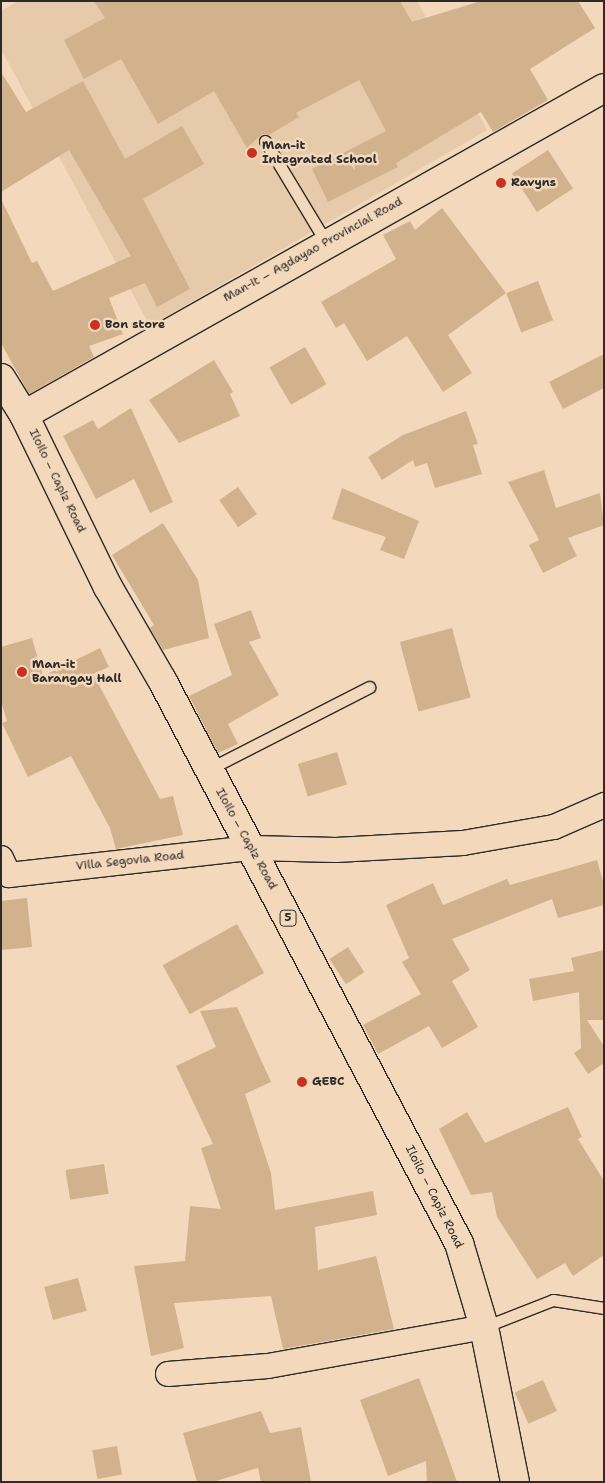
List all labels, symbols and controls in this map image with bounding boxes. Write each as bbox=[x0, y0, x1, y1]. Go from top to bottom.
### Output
place label: Man-it Integrated School bbox=[262, 139, 377, 167]
marker: Man-it Integrated School bbox=[246, 147, 258, 159]
place label: Ravyns bbox=[511, 176, 556, 190]
marker: Ravyns bbox=[495, 177, 507, 189]
street label: Man-it – Agdayao Provincial Road bbox=[221, 195, 405, 305]
place label: Bon store bbox=[105, 318, 165, 332]
marker: Bon store bbox=[89, 319, 101, 331]
street label: Iloilo – Capiz Road bbox=[26, 427, 88, 535]
place label: Man-it Barangay Hall bbox=[32, 658, 122, 686]
marker: Man-it Barangay Hall bbox=[16, 666, 28, 678]
street label: Iloilo – Capiz Road bbox=[212, 786, 280, 892]
street label: Villa Segovia Road bbox=[75, 848, 185, 874]
road number: 5 bbox=[279, 910, 297, 926]
place label: GEBC bbox=[312, 1075, 344, 1089]
marker: GEBC bbox=[296, 1076, 308, 1088]
street label: Iloilo – Capiz Road bbox=[402, 1143, 466, 1251]

